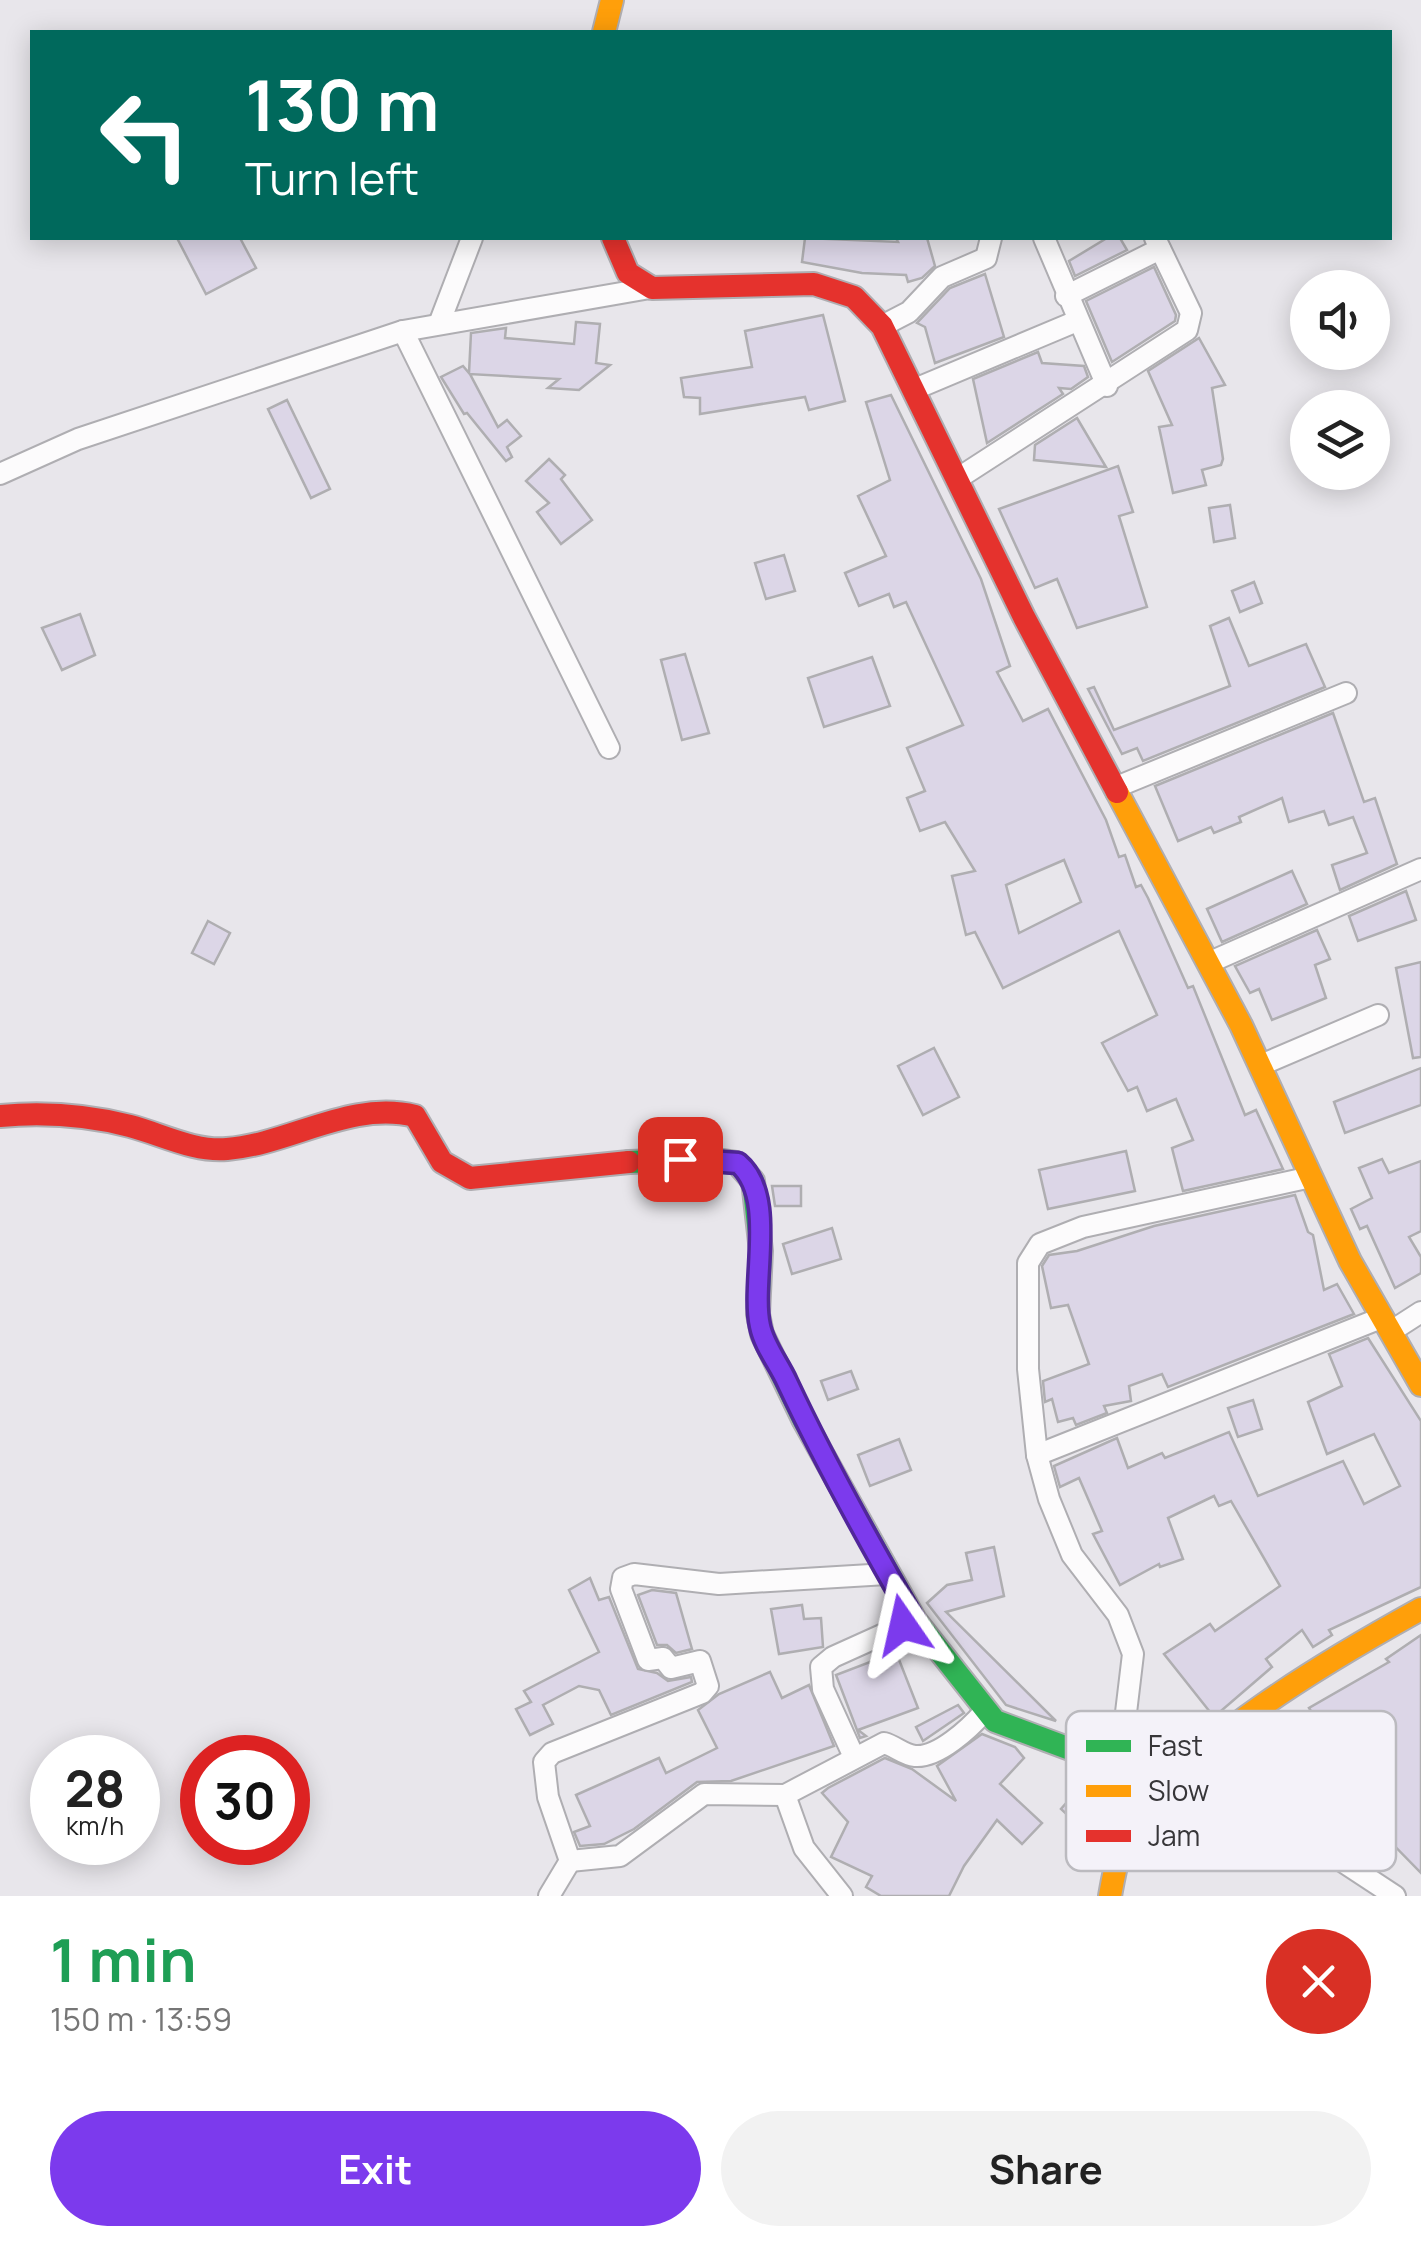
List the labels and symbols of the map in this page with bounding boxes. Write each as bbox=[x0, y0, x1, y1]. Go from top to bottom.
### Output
pin bbox=[638, 1117, 723, 1202]
position arrow bbox=[851, 1573, 955, 1677]
legend bbox=[1066, 1711, 1396, 1871]
text: Fast bbox=[1148, 1726, 1203, 1764]
speed limit sign: 30 bbox=[180, 1735, 310, 1865]
text: Slow bbox=[1148, 1771, 1209, 1809]
text: Jam bbox=[1148, 1816, 1200, 1854]

